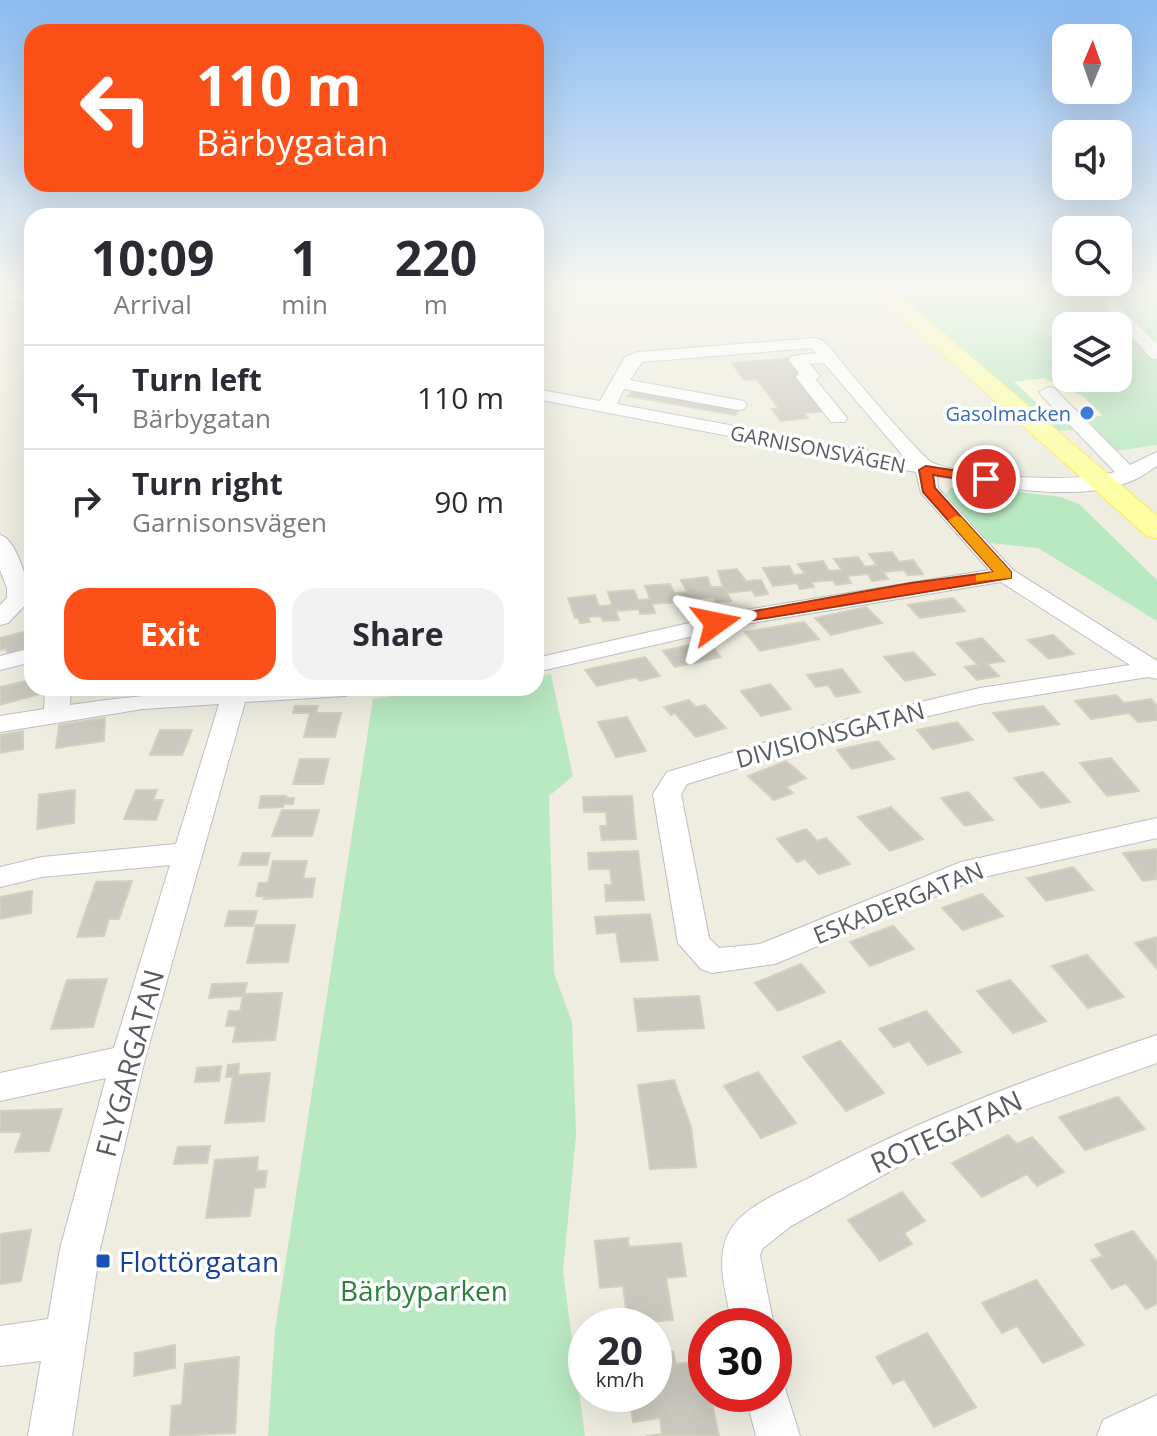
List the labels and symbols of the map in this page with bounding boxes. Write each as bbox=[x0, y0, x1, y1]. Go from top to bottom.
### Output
north arrow bbox=[1052, 24, 1132, 104]
place label: Gasolmacken bbox=[946, 400, 1071, 427]
marker: Gasolmacken bbox=[1078, 404, 1096, 422]
street label: GARNISONSVÄGEN bbox=[728, 419, 908, 479]
pin bbox=[952, 445, 1020, 513]
position arrow bbox=[674, 581, 758, 665]
street label: DIVISIONSGATAN bbox=[732, 693, 928, 775]
street label: ESKADERGATAN bbox=[808, 853, 988, 951]
street label: FLYGARGATAN bbox=[86, 965, 172, 1161]
street label: ROTEGATAN bbox=[864, 1081, 1028, 1181]
place label: Flottörgatan bbox=[119, 1242, 279, 1280]
marker: Flottörgatan bbox=[94, 1252, 112, 1270]
park label: Bärbyparken bbox=[340, 1271, 508, 1309]
speed limit sign: 30 bbox=[688, 1308, 792, 1412]

